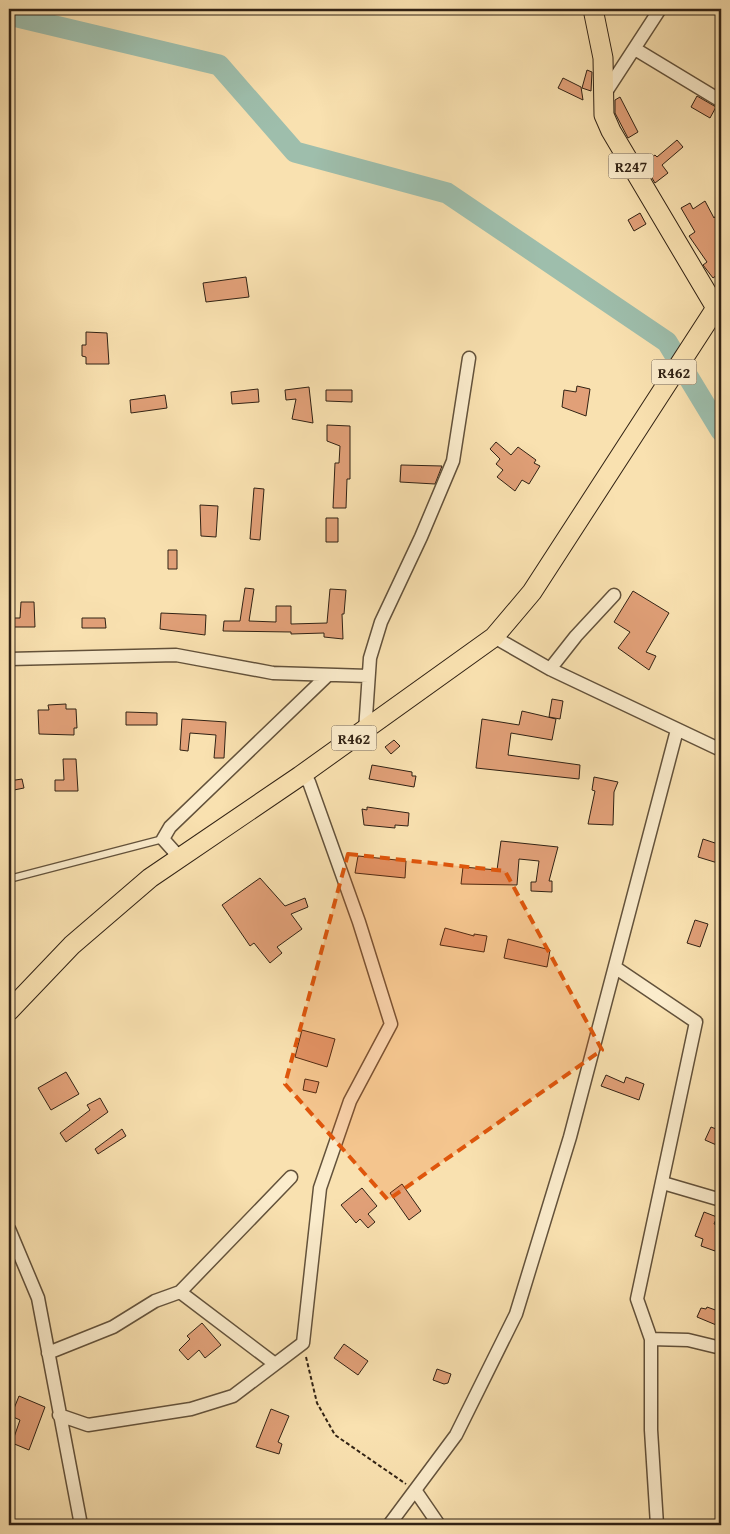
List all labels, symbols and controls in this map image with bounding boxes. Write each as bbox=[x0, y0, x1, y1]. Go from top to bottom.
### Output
road number: R247 bbox=[608, 154, 654, 178]
road number: R462 bbox=[652, 360, 696, 384]
road number: R462 bbox=[332, 726, 376, 750]

